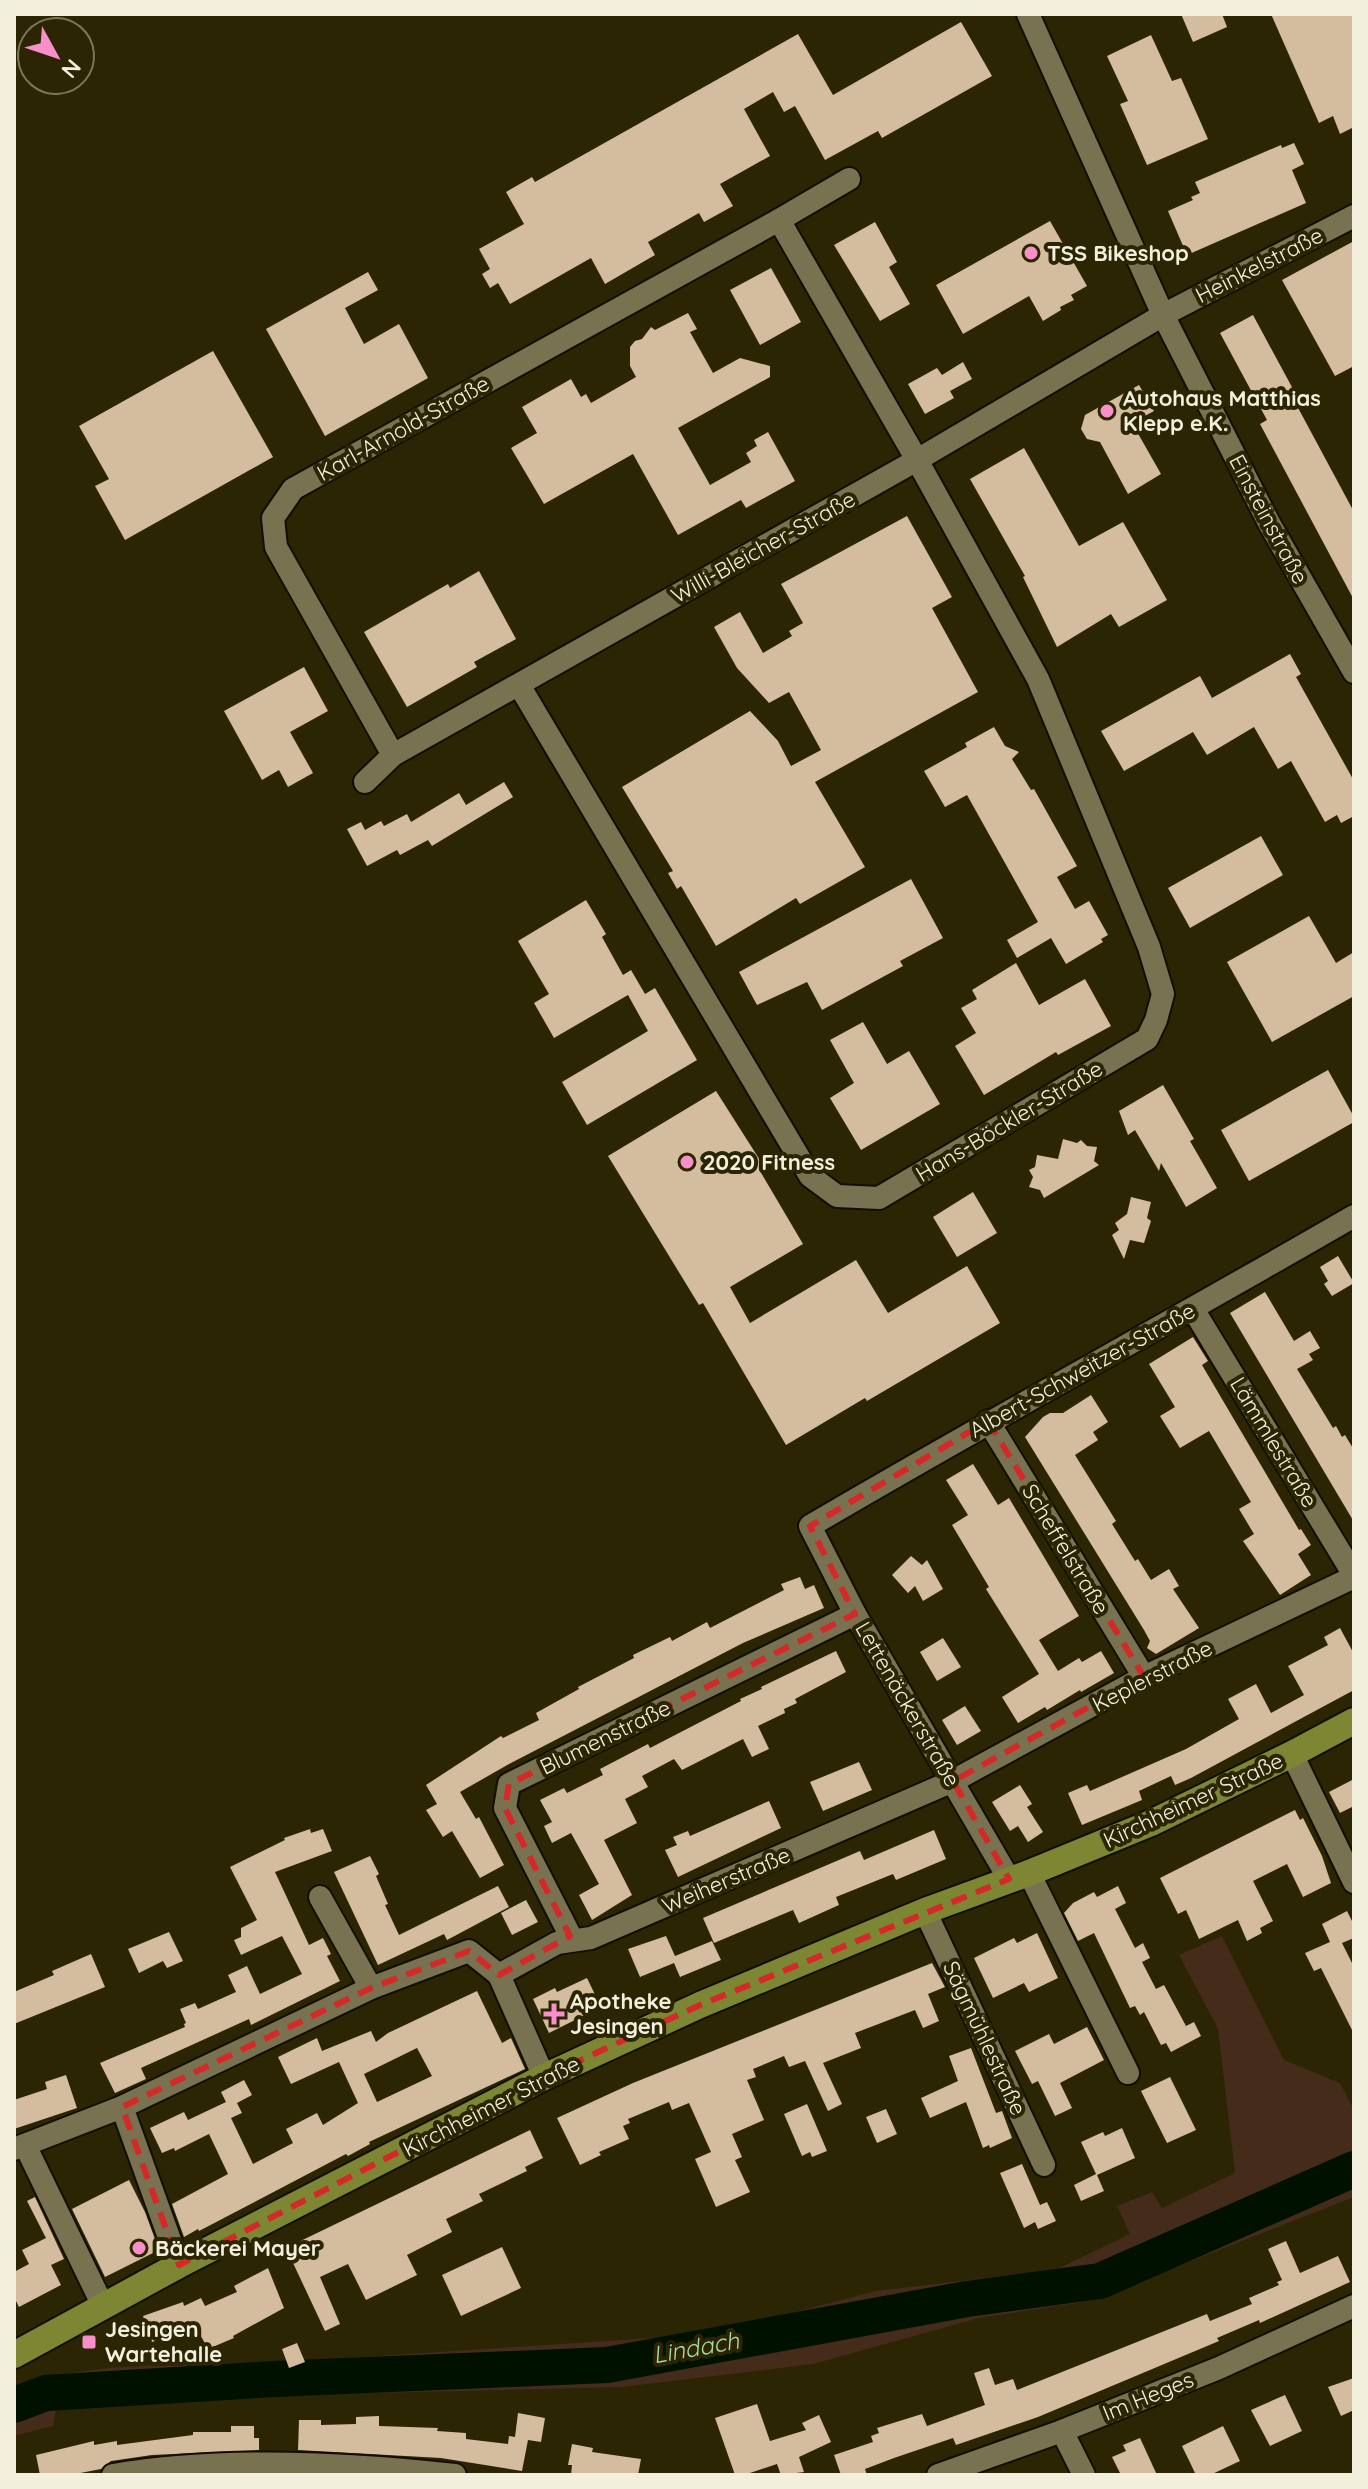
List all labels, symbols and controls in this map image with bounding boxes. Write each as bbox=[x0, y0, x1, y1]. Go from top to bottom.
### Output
north arrow bbox=[16, 16, 96, 96]
text: N bbox=[55, 54, 87, 84]
street label: Heinkelstraße bbox=[1190, 221, 1328, 309]
place label: TSS Bikeshop bbox=[1047, 239, 1189, 267]
marker: TSS Bikeshop bbox=[1022, 244, 1040, 262]
street label: Karl-Arnold-Straße bbox=[312, 369, 494, 487]
place label: Autohaus Matthias Klepp e.K. bbox=[1123, 384, 1321, 437]
marker: Autohaus Matthias Klepp e.K. bbox=[1098, 402, 1116, 420]
street label: Einsteinstraße bbox=[1223, 450, 1315, 588]
street label: Willi-Bleicher-Straße bbox=[666, 485, 860, 609]
street label: Hans-Böckler-Straße bbox=[911, 1054, 1107, 1188]
place label: 2020 Fitness bbox=[703, 1148, 835, 1176]
marker: 2020 Fitness bbox=[678, 1153, 696, 1171]
street label: Albert-Schweitzer-Straße bbox=[964, 1296, 1200, 1444]
street label: Lämmlestraße bbox=[1224, 1372, 1324, 1512]
street label: Scheffelstraße bbox=[1016, 1479, 1116, 1619]
street label: Lettenäckerstraße bbox=[849, 1616, 967, 1792]
street label: Keplerstraße bbox=[1087, 1634, 1217, 1718]
street label: Blumenstraße bbox=[535, 1693, 675, 1781]
street label: Kirchheimer Straße bbox=[1099, 1746, 1287, 1854]
street label: Weiherstraße bbox=[658, 1840, 794, 1920]
street label: Sägmühlestraße bbox=[937, 1956, 1033, 2120]
place label: Apotheke Jesingen bbox=[570, 1987, 672, 2040]
marker: Apotheke Jesingen bbox=[545, 2005, 563, 2023]
street label: Kirchheimer Straße bbox=[398, 2049, 584, 2163]
place label: Bäckerei Mayer bbox=[155, 2234, 321, 2262]
marker: Bäckerei Mayer bbox=[130, 2239, 148, 2257]
place label: Jesingen Wartehalle bbox=[105, 2315, 222, 2368]
water label: Lindach bbox=[650, 2325, 742, 2369]
marker: Jesingen Wartehalle bbox=[80, 2333, 98, 2351]
street label: Im Heges bbox=[1098, 2365, 1198, 2427]

